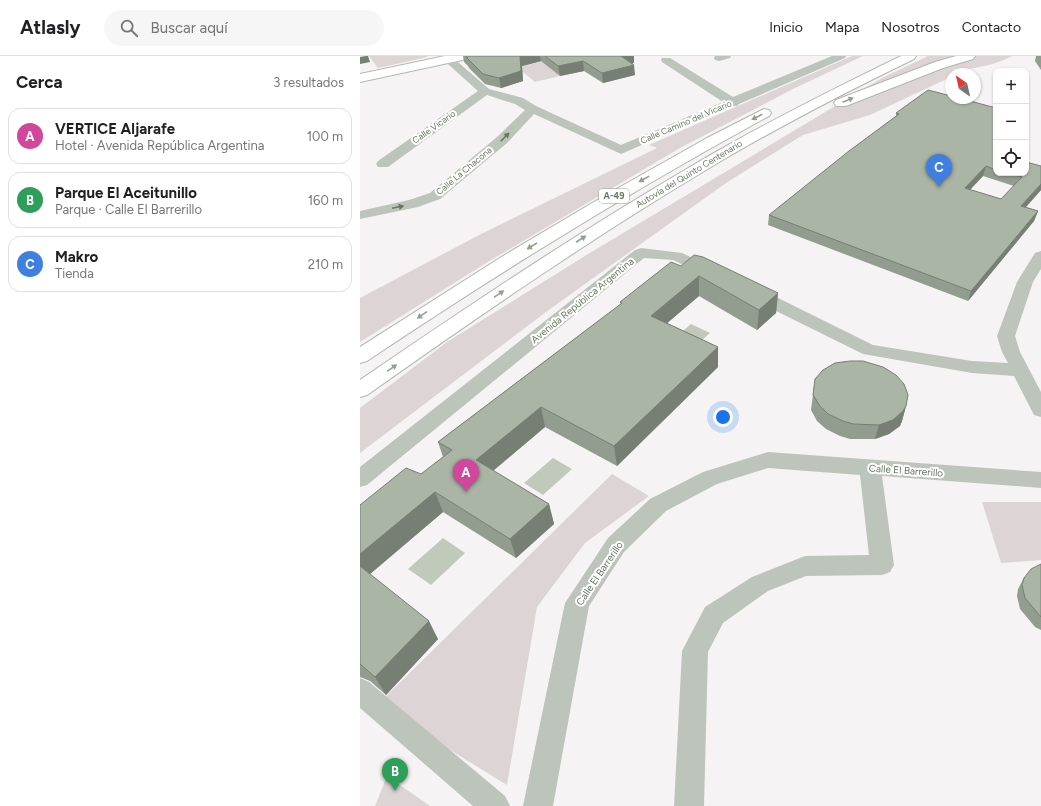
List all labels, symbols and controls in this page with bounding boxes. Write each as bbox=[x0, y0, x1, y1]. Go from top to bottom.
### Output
search box bbox=[104, 10, 384, 46]
text: Atlasly bbox=[20, 16, 80, 39]
icon: search bbox=[118, 17, 140, 39]
text: Buscar aquí bbox=[150, 19, 228, 37]
text: Inicio bbox=[769, 19, 803, 36]
text: Mapa bbox=[825, 19, 859, 36]
text: Nosotros bbox=[881, 19, 940, 36]
text: Contacto bbox=[962, 19, 1021, 36]
north arrow bbox=[945, 68, 981, 104]
map controls bbox=[993, 68, 1029, 176]
button: + bbox=[993, 68, 1029, 104]
text: Cerca bbox=[16, 72, 63, 92]
text: 3 resultados bbox=[273, 75, 344, 90]
street label: Calle Camino del Vicario bbox=[639, 97, 733, 146]
one-way arrow bbox=[843, 97, 855, 103]
button: − bbox=[993, 104, 1029, 140]
street label: Calle Vicario bbox=[410, 108, 457, 146]
one-way arrow bbox=[752, 114, 763, 120]
text: VERTICE Aljarafe bbox=[55, 120, 175, 138]
text: A bbox=[25, 129, 35, 144]
text: 100 m bbox=[307, 129, 343, 144]
one-way arrow bbox=[500, 132, 510, 142]
street label: Autovía del Quinto Centenario bbox=[634, 137, 744, 210]
text: Hotel · Avenida República Argentina bbox=[55, 138, 264, 153]
button: locate bbox=[993, 140, 1029, 176]
street label: Calle La Chacona bbox=[434, 144, 494, 197]
pin: C bbox=[926, 154, 952, 187]
one-way arrow bbox=[638, 176, 649, 183]
text: Parque El Aceitunillo bbox=[55, 184, 197, 202]
road number: A-49 bbox=[599, 189, 629, 203]
text: B bbox=[26, 193, 34, 208]
text: 160 m bbox=[308, 193, 343, 208]
text: Parque · Calle El Barrerillo bbox=[55, 202, 202, 217]
one-way arrow bbox=[392, 204, 404, 210]
one-way arrow bbox=[576, 235, 587, 243]
one-way arrow bbox=[527, 242, 537, 250]
text: Makro bbox=[55, 248, 98, 266]
street label: Avenida República Argentina bbox=[528, 255, 637, 346]
text: C bbox=[25, 257, 35, 272]
text: 210 m bbox=[308, 257, 343, 272]
text: Tienda bbox=[55, 266, 94, 281]
one-way arrow bbox=[493, 290, 504, 298]
one-way arrow bbox=[417, 311, 427, 319]
one-way arrow bbox=[387, 364, 397, 372]
your location bbox=[713, 407, 733, 427]
pin: A bbox=[453, 459, 479, 492]
street label: Calle El Barrerillo bbox=[868, 461, 944, 480]
street label: Calle El Barrerillo bbox=[573, 539, 626, 608]
pin: B bbox=[382, 758, 408, 791]

